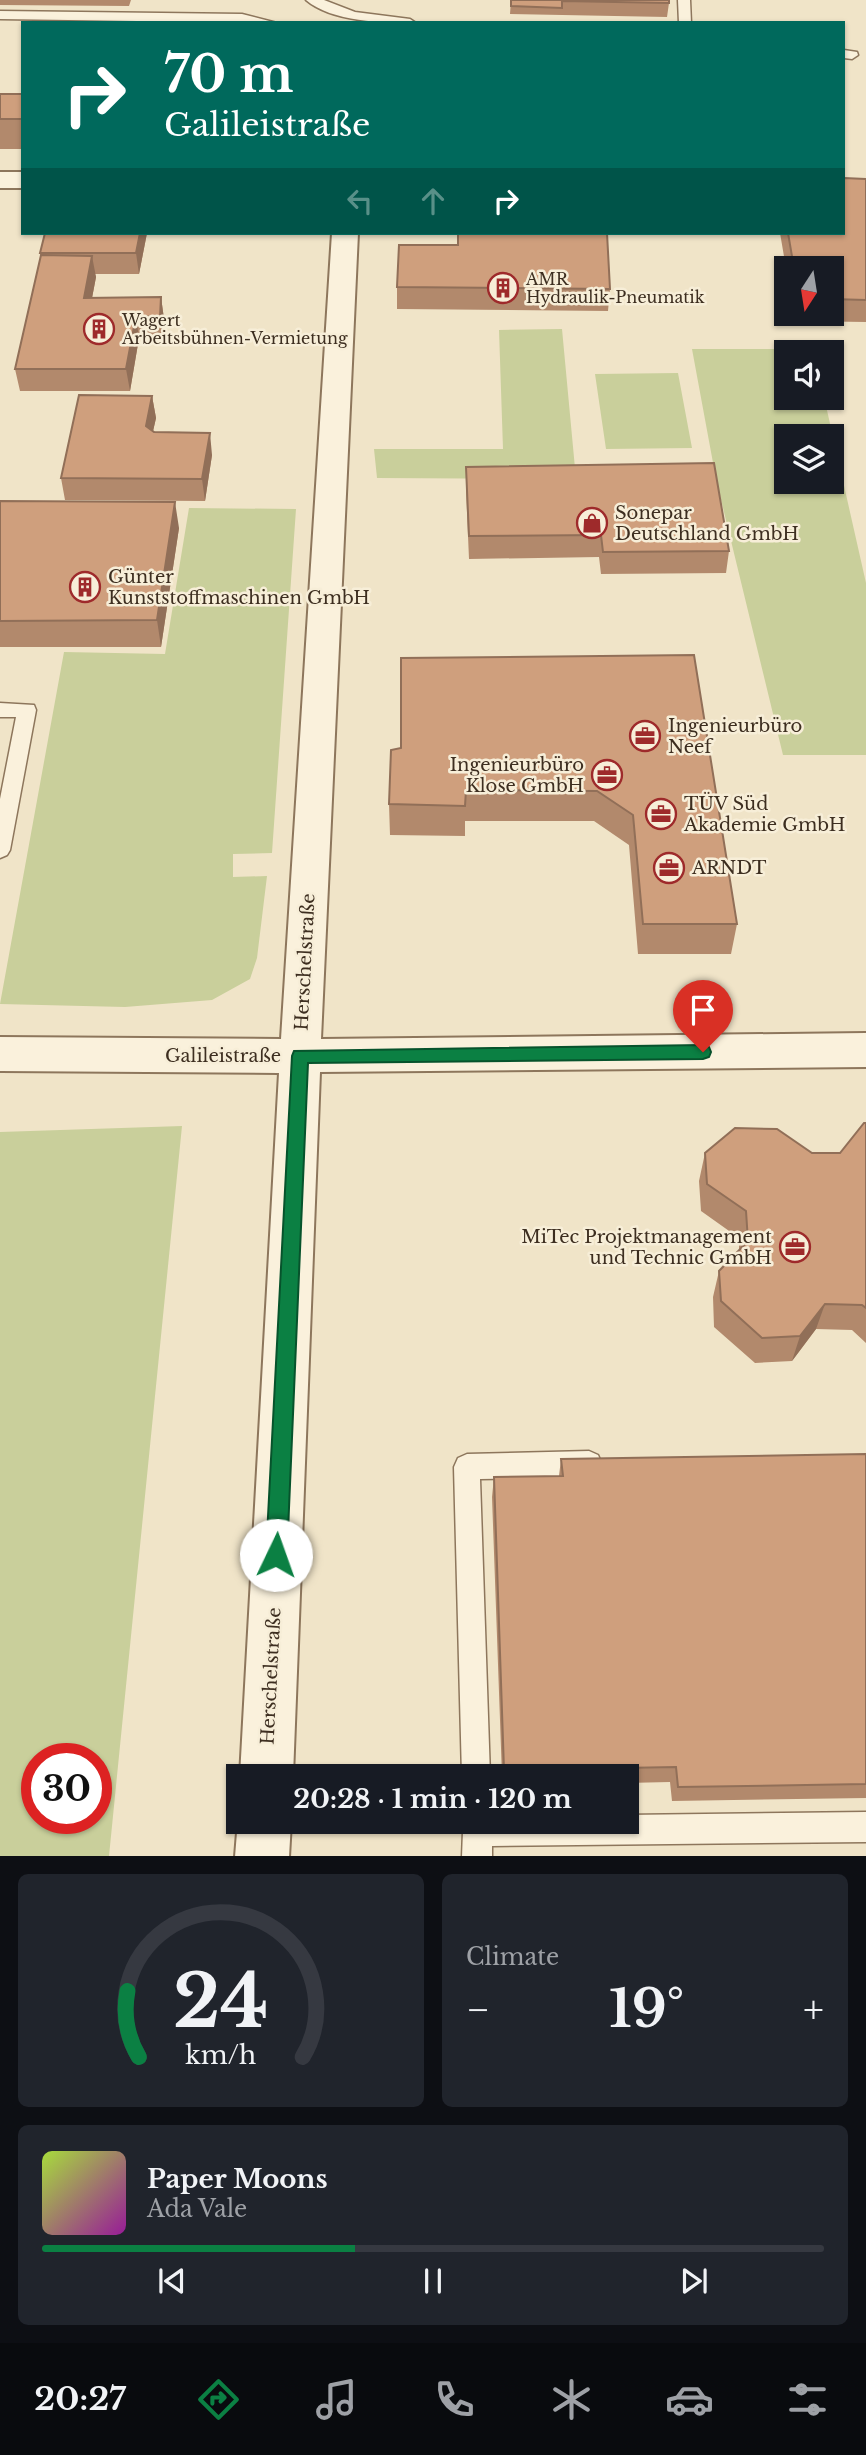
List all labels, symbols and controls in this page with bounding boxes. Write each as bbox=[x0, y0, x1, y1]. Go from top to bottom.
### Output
text: 70 m bbox=[164, 44, 294, 105]
icon: right bbox=[49, 49, 140, 140]
text: Galileistraße bbox=[164, 105, 370, 145]
icon: left bbox=[341, 182, 379, 220]
icon: ahead bbox=[414, 182, 452, 220]
icon: right bbox=[487, 182, 525, 220]
north arrow bbox=[774, 256, 844, 326]
map controls bbox=[774, 256, 844, 494]
place label: AMR Hydraulik-Pneumatik bbox=[525, 269, 705, 307]
building icon: AMR Hydraulik-Pneumatik bbox=[486, 271, 520, 305]
place label: Wagert Arbeitsbühnen-Vermietung bbox=[121, 310, 348, 348]
building icon: Wagert Arbeitsbühnen-Vermietung bbox=[82, 312, 116, 346]
button: sound bbox=[774, 340, 844, 410]
button: layers bbox=[774, 424, 844, 494]
place label: Sonepar Deutschland GmbH bbox=[615, 502, 799, 545]
shop icon: Sonepar Deutschland GmbH bbox=[575, 506, 609, 540]
place label: Günter Kunststoffmaschinen GmbH bbox=[108, 566, 370, 609]
building icon: Günter Kunststoffmaschinen GmbH bbox=[68, 570, 102, 604]
place label: Ingenieurbüro Neef bbox=[668, 715, 802, 758]
office icon: Ingenieurbüro Neef bbox=[628, 719, 662, 753]
place label: Ingenieurbüro Klose GmbH bbox=[450, 754, 584, 797]
office icon: Ingenieurbüro Klose GmbH bbox=[590, 758, 624, 792]
place label: TÜV Süd Akademie GmbH bbox=[683, 792, 845, 836]
office icon: TÜV Süd Akademie GmbH bbox=[644, 797, 678, 831]
office icon: ARNDT bbox=[652, 851, 686, 885]
place label: ARNDT bbox=[691, 857, 767, 879]
street label: Herschelstraße bbox=[290, 893, 320, 1031]
pin bbox=[673, 980, 733, 1052]
icon: arrive bbox=[684, 991, 722, 1029]
street label: Galileistraße bbox=[165, 1045, 281, 1067]
place label: MiTec Projektmanagement und Technic GmbH bbox=[521, 1226, 772, 1269]
office icon: MiTec Projektmanagement und Technic GmbH bbox=[778, 1230, 812, 1264]
position arrow bbox=[239, 1518, 313, 1592]
street label: Herschelstraße bbox=[256, 1607, 286, 1745]
speed limit sign: 30 bbox=[21, 1743, 112, 1834]
text: 20:28 · 1 min · 120 m bbox=[293, 1783, 572, 1815]
text: Climate bbox=[466, 1943, 559, 1971]
text: 24 bbox=[173, 1956, 269, 2047]
text: 19° bbox=[609, 1977, 684, 2041]
text: − bbox=[466, 1986, 490, 2033]
text: + bbox=[803, 1986, 824, 2033]
text: km/h bbox=[186, 2039, 256, 2070]
text: Paper Moons bbox=[147, 2163, 328, 2195]
text: Ada Vale bbox=[147, 2195, 247, 2223]
icon: previous bbox=[153, 2262, 191, 2300]
icon: pause bbox=[414, 2262, 452, 2300]
icon: next bbox=[675, 2262, 713, 2300]
icon: directions bbox=[194, 2375, 243, 2424]
icon: music bbox=[312, 2375, 361, 2424]
icon: phone bbox=[430, 2375, 479, 2424]
icon: climate bbox=[547, 2375, 596, 2424]
icon: car bbox=[665, 2375, 714, 2424]
icon: filters bbox=[783, 2375, 832, 2424]
text: 20:27 bbox=[34, 2379, 126, 2419]

